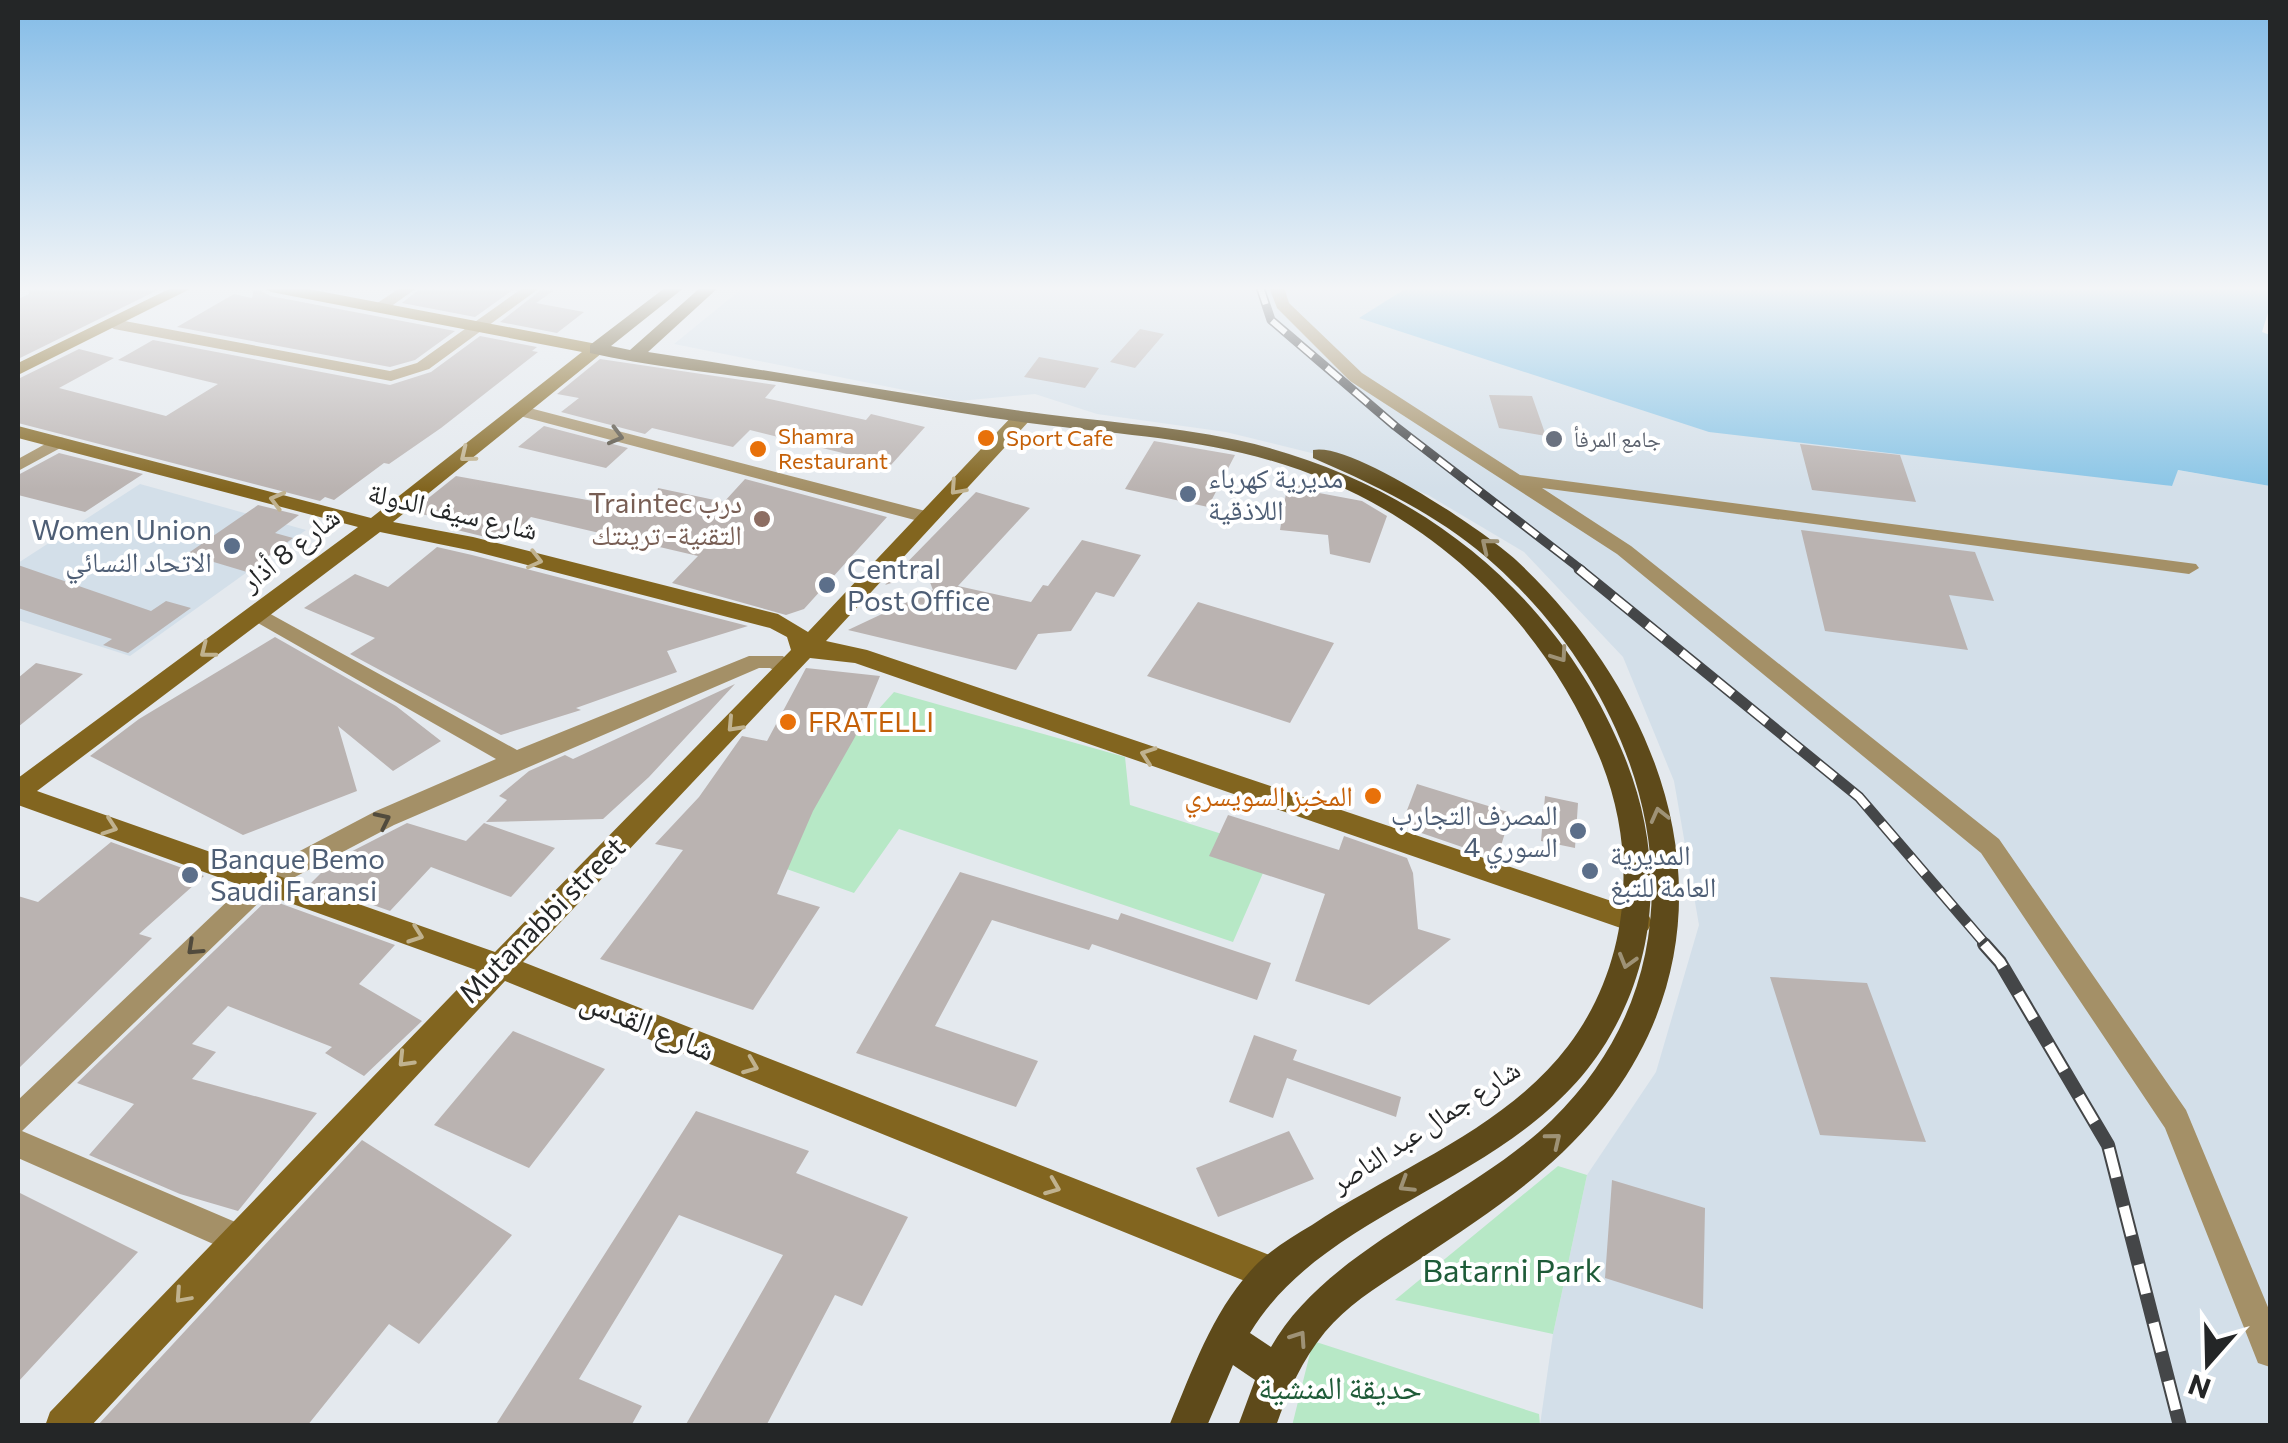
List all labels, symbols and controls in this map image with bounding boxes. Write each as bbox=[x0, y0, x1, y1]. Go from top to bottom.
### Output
place label: Shamra Restaurant bbox=[778, 422, 888, 474]
one-way arrow bbox=[607, 424, 624, 445]
place label: Sport Cafe bbox=[1006, 424, 1113, 451]
place label: جامع المرفأ bbox=[1574, 425, 1661, 453]
marker: Sport Cafe bbox=[975, 427, 997, 449]
marker: جامع المرفأ bbox=[1543, 428, 1565, 450]
marker: Shamra Restaurant bbox=[747, 438, 769, 460]
one-way arrow bbox=[460, 443, 478, 461]
place label: مديرية كهرباء اللاذقية bbox=[1208, 460, 1343, 526]
street label: شارع سيف الدولة bbox=[365, 474, 541, 548]
one-way arrow bbox=[951, 476, 969, 495]
marker: مديرية كهرباء اللاذقية bbox=[1177, 483, 1199, 505]
place label: Traintec درب التقنية- ترينتك bbox=[588, 485, 742, 551]
one-way arrow bbox=[269, 490, 286, 511]
street label: شارع 8 أذار bbox=[232, 499, 347, 600]
marker: Traintec درب التقنية- ترينتك bbox=[751, 508, 773, 530]
place label: Women Union الاتحاد النسائي bbox=[32, 512, 212, 585]
marker: Women Union الاتحاد النسائي bbox=[221, 535, 243, 557]
one-way arrow bbox=[1482, 539, 1500, 557]
one-way arrow bbox=[526, 548, 543, 569]
place label: Central Post Office bbox=[847, 551, 990, 617]
marker: Central Post Office bbox=[816, 574, 838, 596]
one-way arrow bbox=[200, 639, 218, 656]
one-way arrow bbox=[1548, 643, 1566, 662]
place label: FRATELLI bbox=[808, 704, 934, 738]
marker: FRATELLI bbox=[777, 711, 799, 733]
one-way arrow bbox=[728, 713, 746, 732]
one-way arrow bbox=[1140, 746, 1157, 766]
place label: المخبز السويسري bbox=[1184, 778, 1353, 819]
marker: المخبز السويسري bbox=[1362, 785, 1384, 807]
place label: المصرف التجارب السوري 4 bbox=[1391, 797, 1558, 870]
one-way arrow bbox=[1650, 807, 1671, 824]
one-way arrow bbox=[373, 813, 391, 833]
one-way arrow bbox=[100, 815, 117, 836]
marker: المصرف التجارب السوري 4 bbox=[1567, 820, 1589, 842]
street label: Mutanabbi street bbox=[451, 829, 631, 1009]
place label: المديرية العامة للتبغ bbox=[1610, 837, 1716, 905]
place label: Banque Bemo Saudi Faransi bbox=[210, 841, 385, 907]
marker: المديرية العامة للتبغ bbox=[1579, 860, 1601, 882]
marker: Banque Bemo Saudi Faransi bbox=[179, 864, 201, 886]
one-way arrow bbox=[406, 924, 424, 944]
one-way arrow bbox=[188, 936, 206, 954]
one-way arrow bbox=[1618, 952, 1639, 969]
street label: شارع القدس bbox=[575, 978, 722, 1070]
one-way arrow bbox=[399, 1049, 417, 1067]
street label: شارع جمال عبد الناصر bbox=[1322, 1051, 1527, 1201]
one-way arrow bbox=[742, 1055, 759, 1075]
one-way arrow bbox=[1542, 1133, 1560, 1151]
one-way arrow bbox=[1399, 1173, 1417, 1192]
one-way arrow bbox=[1043, 1175, 1061, 1195]
park label: Batarni Park bbox=[1422, 1249, 1602, 1289]
one-way arrow bbox=[176, 1284, 194, 1303]
north arrow bbox=[2158, 1313, 2258, 1413]
one-way arrow bbox=[1286, 1331, 1305, 1349]
park label: حديقة المنشية bbox=[1258, 1366, 1422, 1406]
text: N bbox=[2183, 1368, 2215, 1407]

